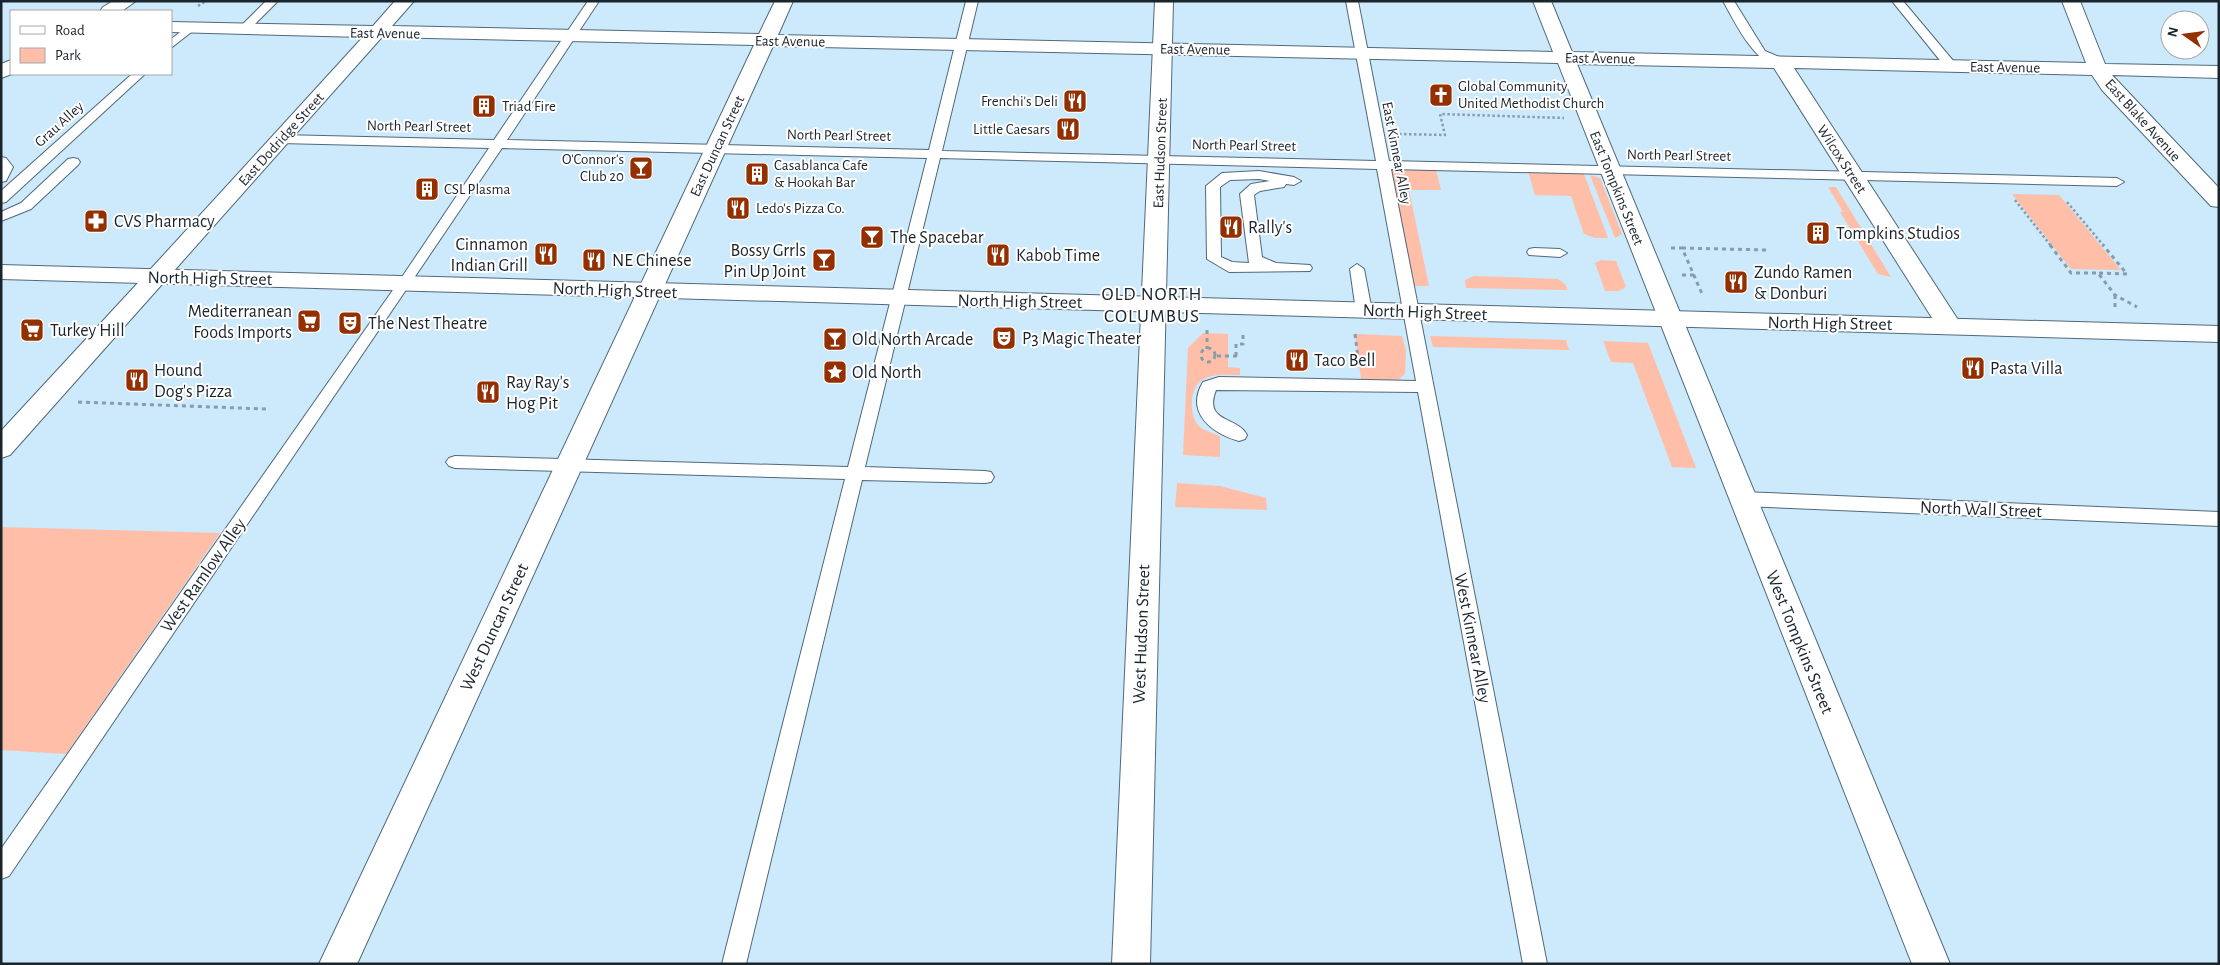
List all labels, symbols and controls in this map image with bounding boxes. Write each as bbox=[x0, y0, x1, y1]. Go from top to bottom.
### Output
legend bbox=[10, 10, 172, 75]
north arrow bbox=[2160, 10, 2210, 60]
text: Road bbox=[55, 23, 85, 38]
street label: East Avenue bbox=[350, 25, 420, 42]
text: N bbox=[2165, 26, 2181, 39]
street label: East Avenue bbox=[755, 33, 825, 50]
street label: East Avenue bbox=[1160, 41, 1230, 58]
text: Park bbox=[55, 48, 81, 63]
street label: East Avenue bbox=[1565, 50, 1635, 67]
street label: East Avenue bbox=[1970, 59, 2040, 76]
street label: East Blake Avenue bbox=[2102, 76, 2183, 164]
place label: Global Community United Methodist Church bbox=[1458, 79, 1604, 111]
church icon: Global Community United Methodist Church bbox=[1428, 82, 1454, 108]
restaurant icon: Frenchi's Deli bbox=[1062, 88, 1088, 114]
street label: East Dodridge Street bbox=[236, 90, 327, 189]
building icon: Triad Fire bbox=[471, 93, 497, 119]
street label: East Duncan Street bbox=[688, 93, 747, 199]
place label: Frenchi's Deli bbox=[981, 94, 1058, 109]
street label: East Hudson Street bbox=[1151, 97, 1170, 208]
street label: Grau Alley bbox=[32, 98, 87, 150]
place label: Triad Fire bbox=[502, 99, 556, 114]
street label: East Kinnear Alley bbox=[1379, 100, 1414, 206]
restaurant icon: Little Caesars bbox=[1055, 116, 1081, 142]
street label: North Pearl Street bbox=[367, 118, 471, 135]
place label: Little Caesars bbox=[973, 122, 1050, 137]
street label: Wilcox Street bbox=[1814, 122, 1869, 196]
street label: North Pearl Street bbox=[787, 127, 891, 144]
street label: East Tompkins Street bbox=[1587, 129, 1646, 247]
street label: North Pearl Street bbox=[1192, 137, 1296, 154]
street label: North Pearl Street bbox=[1627, 147, 1731, 164]
place label: O'Connor's Club 20 bbox=[562, 152, 624, 184]
bar icon: O'Connor's Club 20 bbox=[628, 155, 654, 181]
place label: Casablanca Cafe & Hookah Bar bbox=[774, 158, 868, 190]
building icon: Casablanca Cafe & Hookah Bar bbox=[744, 161, 770, 187]
building icon: CSL Plasma bbox=[414, 176, 440, 202]
place label: CSL Plasma bbox=[444, 182, 511, 197]
restaurant icon: Ledo's Pizza Co. bbox=[725, 195, 751, 221]
place label: Ledo's Pizza Co. bbox=[756, 201, 845, 216]
pharmacy icon: CVS Pharmacy bbox=[83, 208, 109, 234]
place label: CVS Pharmacy bbox=[114, 213, 215, 231]
restaurant icon: Rally's bbox=[1218, 214, 1244, 240]
place label: Rally's bbox=[1248, 219, 1292, 237]
building icon: Tompkins Studios bbox=[1805, 220, 1831, 246]
bar icon: The Spacebar bbox=[859, 224, 885, 250]
place label: Tompkins Studios bbox=[1836, 225, 1960, 243]
place label: The Spacebar bbox=[890, 229, 984, 247]
place label: Cinnamon Indian Grill bbox=[450, 236, 528, 275]
restaurant icon: Cinnamon Indian Grill bbox=[533, 241, 559, 267]
place label: Bossy Grrls Pin Up Joint bbox=[724, 242, 806, 281]
restaurant icon: Kabob Time bbox=[985, 242, 1011, 268]
restaurant icon: NE Chinese bbox=[581, 247, 607, 273]
bar icon: Bossy Grrls Pin Up Joint bbox=[811, 247, 837, 273]
place label: Kabob Time bbox=[1016, 247, 1100, 265]
place label: NE Chinese bbox=[612, 252, 692, 270]
place label: Zundo Ramen & Donburi bbox=[1754, 264, 1852, 303]
street label: North High Street bbox=[148, 269, 273, 289]
restaurant icon: Zundo Ramen & Donburi bbox=[1723, 269, 1749, 295]
street label: North High Street bbox=[552, 280, 678, 302]
district label: OLD NORTH COLUMBUS bbox=[1101, 285, 1203, 326]
street label: North High Street bbox=[958, 292, 1083, 312]
street label: North High Street bbox=[1362, 302, 1488, 324]
place label: Mediterranean Foods Imports bbox=[188, 303, 292, 342]
supermarket icon: Mediterranean Foods Imports bbox=[296, 308, 322, 334]
theatre icon: The Nest Theatre bbox=[337, 310, 363, 336]
street label: North High Street bbox=[1768, 314, 1893, 334]
place label: The Nest Theatre bbox=[368, 315, 487, 333]
supermarket icon: Turkey Hill bbox=[19, 317, 45, 343]
place label: Turkey Hill bbox=[50, 322, 125, 340]
theatre icon: P3 Magic Theater bbox=[991, 325, 1017, 351]
bar icon: Old North Arcade bbox=[822, 326, 848, 352]
place label: P3 Magic Theater bbox=[1022, 330, 1142, 348]
place label: Old North Arcade bbox=[852, 331, 973, 349]
restaurant icon: Taco Bell bbox=[1284, 347, 1310, 373]
place label: Taco Bell bbox=[1314, 352, 1375, 370]
restaurant icon: Pasta Villa bbox=[1960, 355, 1986, 381]
place icon: Old North bbox=[822, 359, 848, 385]
place label: Pasta Villa bbox=[1990, 360, 2063, 378]
place label: Hound Dog's Pizza bbox=[154, 362, 232, 401]
place label: Old North bbox=[852, 364, 922, 382]
restaurant icon: Hound Dog's Pizza bbox=[124, 367, 150, 393]
place label: Ray Ray's Hog Pit bbox=[506, 374, 569, 413]
restaurant icon: Ray Ray's Hog Pit bbox=[475, 379, 501, 405]
street label: North Wall Street bbox=[1920, 499, 2043, 521]
street label: West Ramlow Alley bbox=[158, 515, 250, 636]
street label: West Duncan Street bbox=[458, 561, 532, 694]
street label: West Hudson Street bbox=[1131, 564, 1153, 704]
street label: West Tompkins Street bbox=[1762, 568, 1836, 717]
street label: West Kinnear Alley bbox=[1451, 572, 1494, 705]

